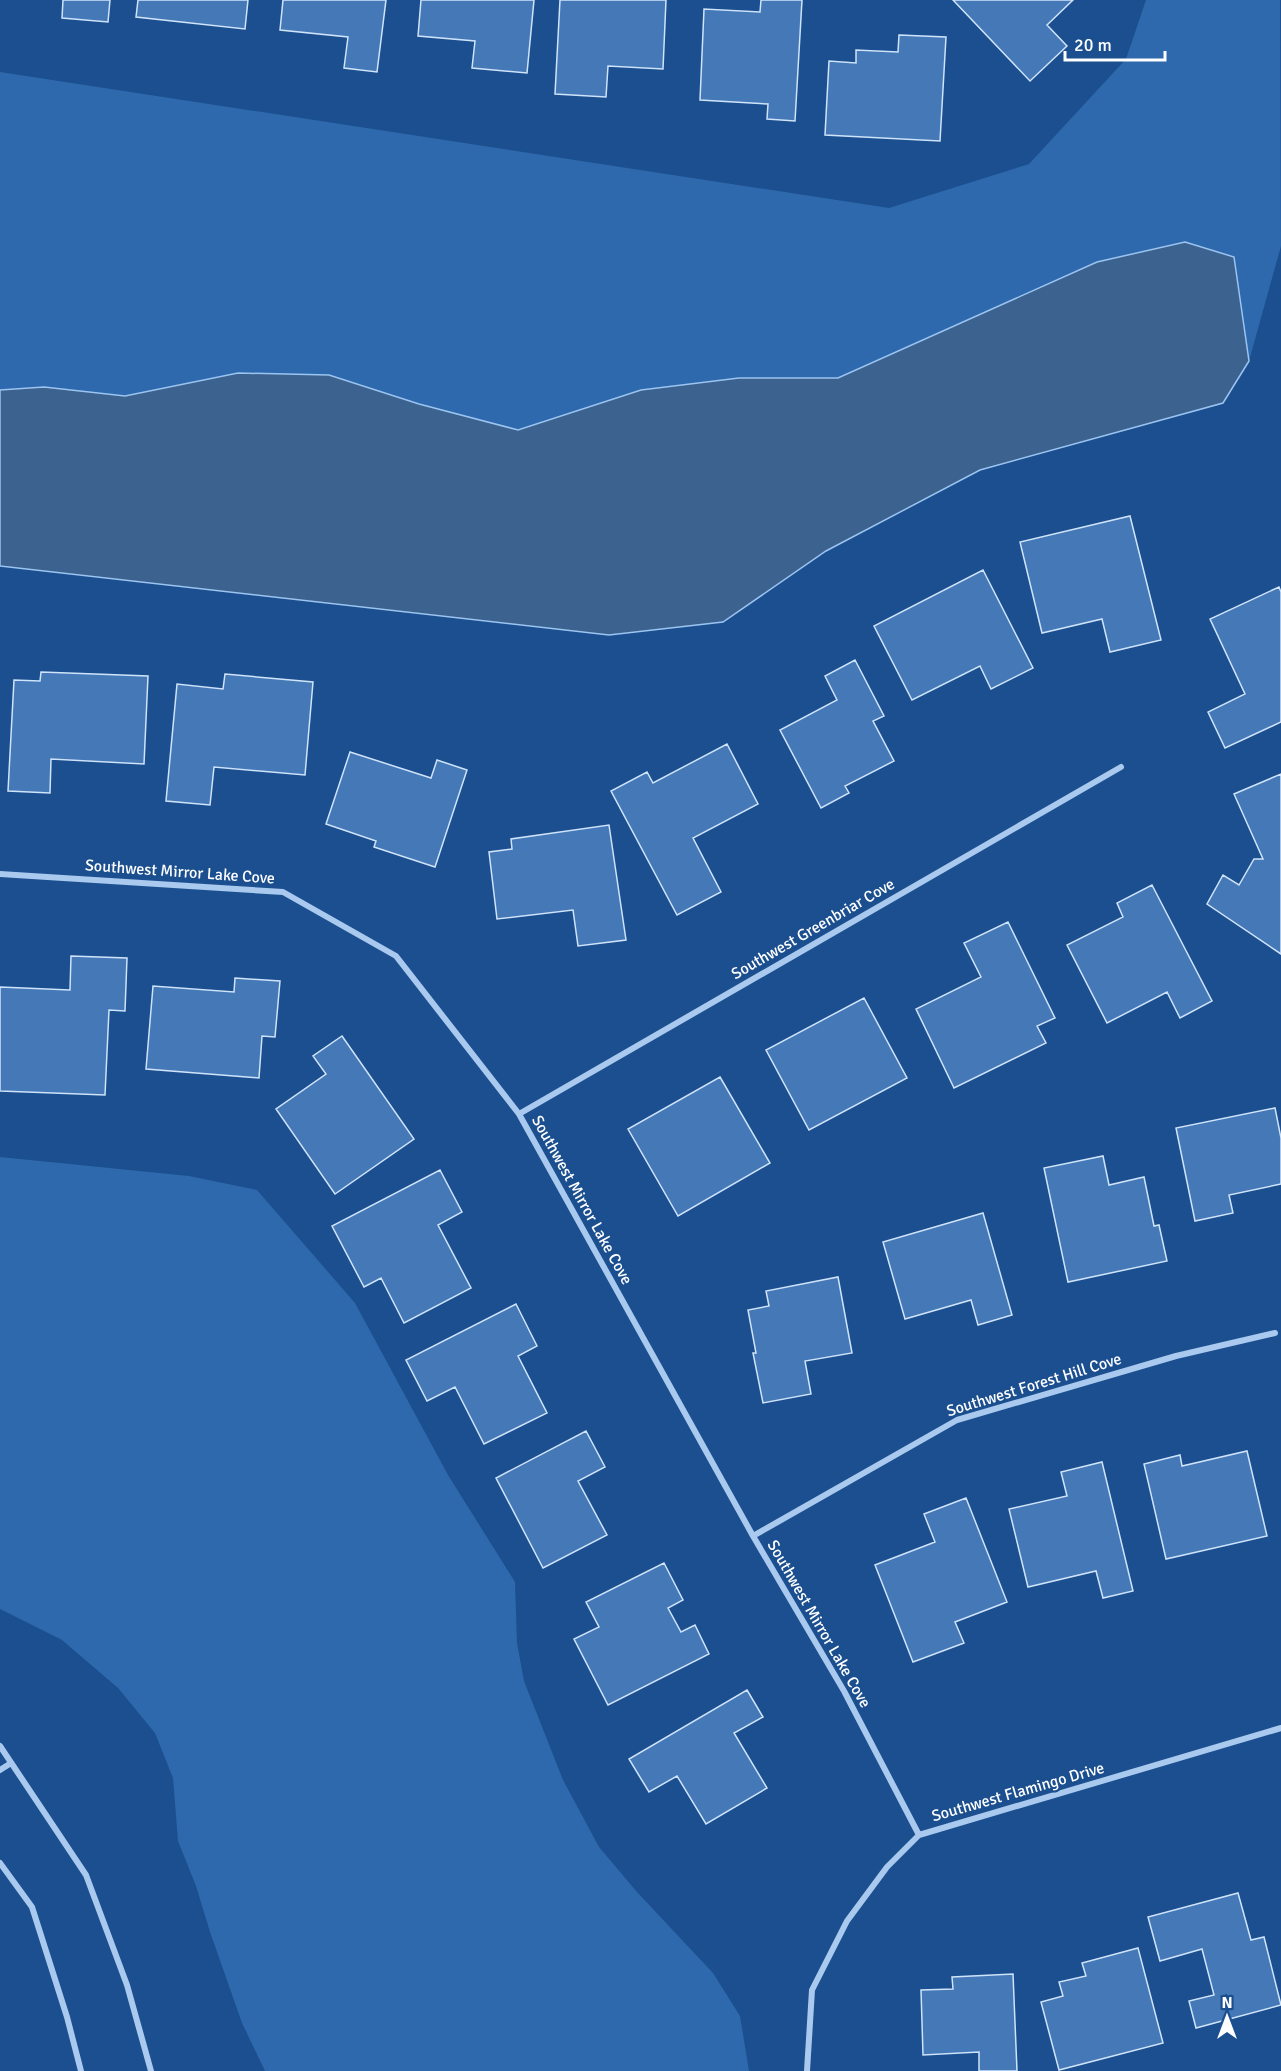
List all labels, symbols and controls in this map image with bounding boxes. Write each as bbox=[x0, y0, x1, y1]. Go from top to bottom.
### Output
scale bar bbox=[1065, 24, 1166, 62]
text: 20 m bbox=[1074, 34, 1112, 56]
street label: Southwest Mirror Lake Cove bbox=[84, 855, 276, 889]
street label: Southwest Greenbriar Cove bbox=[728, 874, 898, 984]
street label: Southwest Mirror Lake Cove bbox=[527, 1112, 637, 1288]
street label: Southwest Forest Hill Cove bbox=[944, 1349, 1124, 1421]
street label: Southwest Mirror Lake Cove bbox=[763, 1537, 875, 1711]
street label: Southwest Flamingo Drive bbox=[929, 1758, 1107, 1826]
north arrow bbox=[1197, 1987, 1257, 2047]
text: N bbox=[1221, 1993, 1233, 2013]

